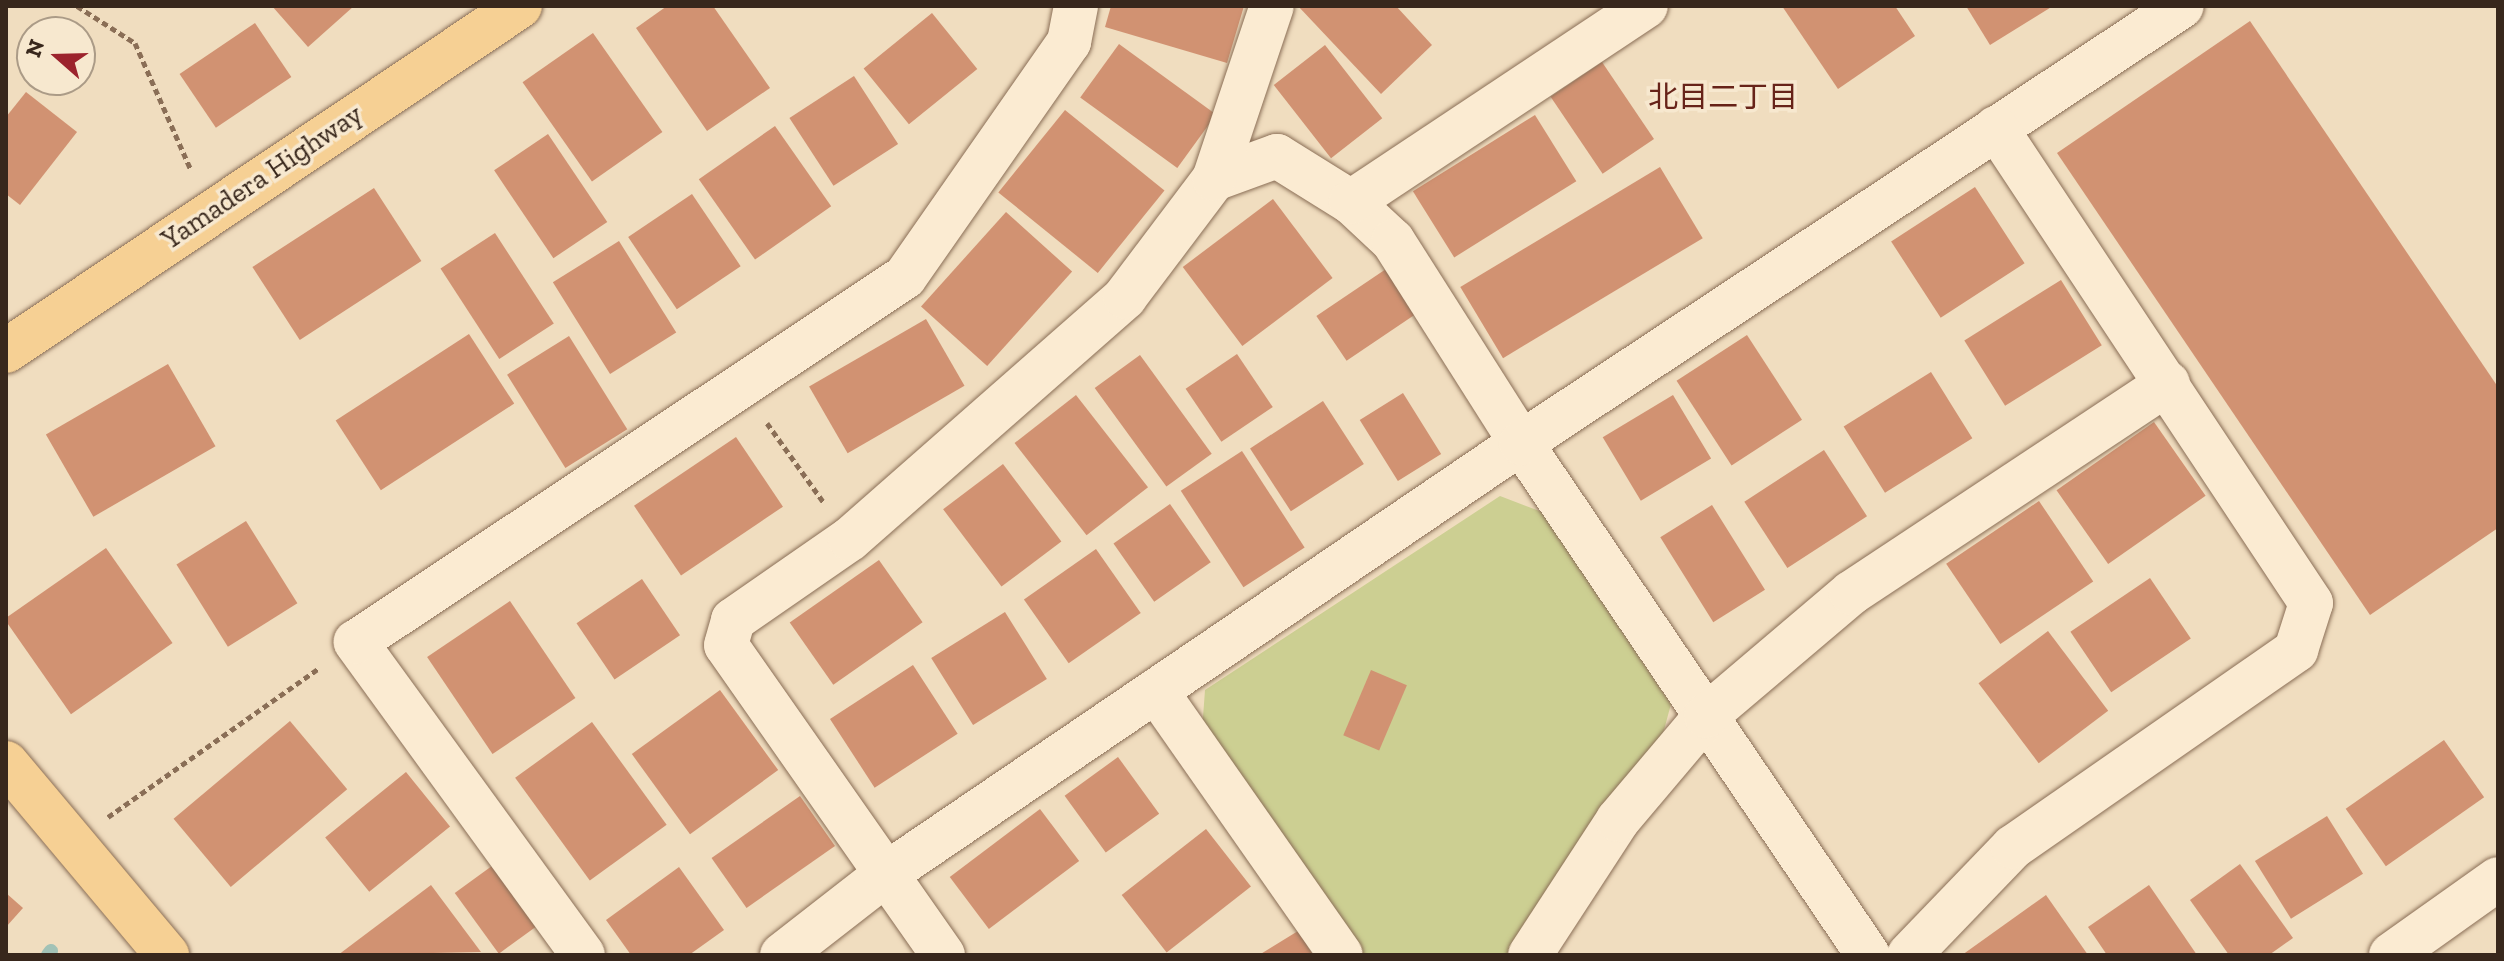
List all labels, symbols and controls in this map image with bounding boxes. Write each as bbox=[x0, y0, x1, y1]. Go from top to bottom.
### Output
north arrow bbox=[16, 16, 96, 96]
text: N bbox=[19, 36, 50, 61]
district label: 北目二丁目 bbox=[1648, 79, 1798, 115]
street label: Yamadera Highway bbox=[155, 97, 369, 257]

